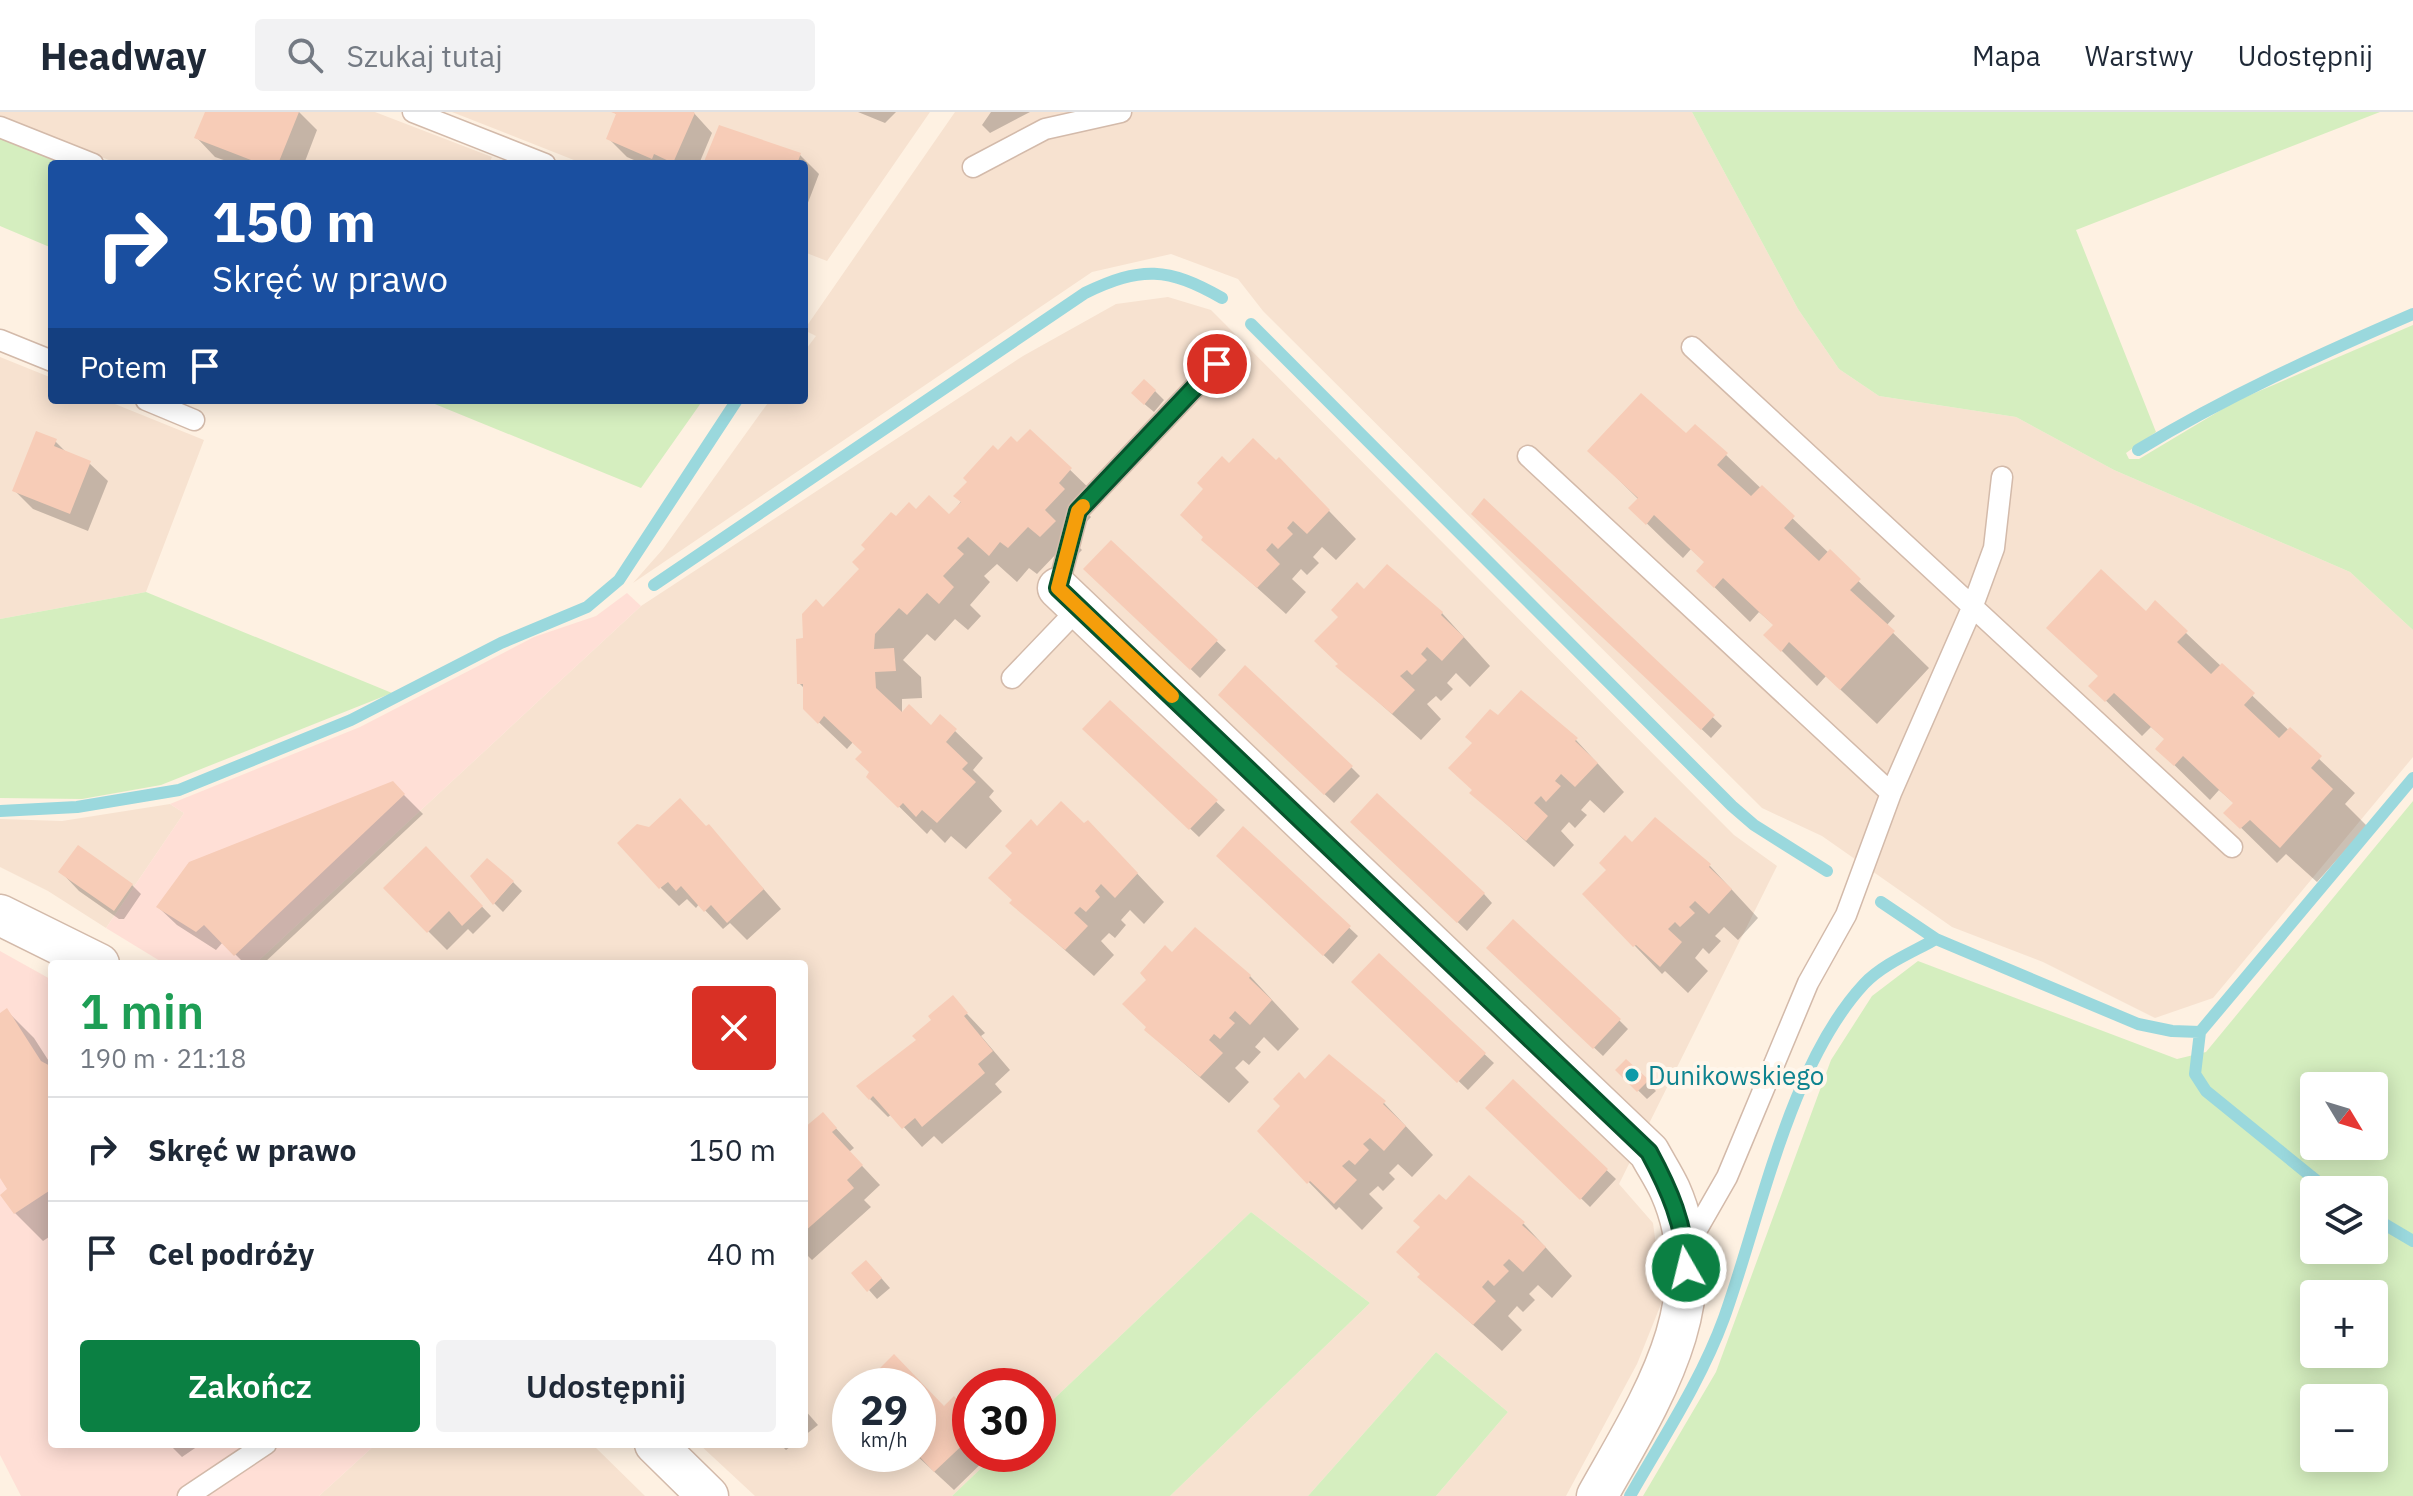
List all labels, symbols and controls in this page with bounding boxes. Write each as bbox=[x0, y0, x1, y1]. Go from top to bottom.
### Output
search box bbox=[255, 19, 815, 91]
text: Headway bbox=[40, 31, 207, 80]
icon: search bbox=[283, 33, 327, 77]
text: Szukaj tutaj bbox=[347, 36, 503, 75]
text: Mapa bbox=[1972, 37, 2041, 74]
text: Warstwy bbox=[2085, 37, 2193, 74]
text: Udostępnij bbox=[2237, 37, 2373, 74]
text: 150 m bbox=[212, 185, 376, 257]
icon: right bbox=[80, 192, 184, 296]
text: Skręć w prawo bbox=[212, 255, 448, 302]
pin bbox=[1183, 330, 1251, 398]
icon: arrive bbox=[1195, 342, 1239, 386]
icon: arrive bbox=[183, 344, 227, 388]
text: Potem bbox=[80, 347, 167, 386]
text: 1 min bbox=[80, 980, 204, 1042]
button: close bbox=[692, 986, 776, 1070]
text: 190 m · 21:18 bbox=[80, 1041, 246, 1075]
place label: Dunikowskiego bbox=[1648, 1058, 1824, 1092]
marker: Dunikowskiego bbox=[1623, 1066, 1641, 1084]
north arrow bbox=[2300, 1072, 2388, 1160]
map controls bbox=[2300, 1072, 2388, 1472]
icon: right bbox=[80, 1127, 124, 1171]
text: Skręć w prawo bbox=[148, 1130, 356, 1169]
text: 150 m bbox=[689, 1130, 776, 1169]
button: layers bbox=[2300, 1176, 2388, 1264]
position arrow bbox=[1644, 1226, 1728, 1310]
icon: arrive bbox=[80, 1231, 124, 1275]
text: Cel podróży bbox=[148, 1234, 314, 1273]
text: 40 m bbox=[707, 1234, 776, 1273]
button: + bbox=[2300, 1280, 2388, 1368]
button: Zakończ bbox=[80, 1340, 420, 1432]
button: Udostępnij bbox=[436, 1340, 776, 1432]
speed limit sign: 30 bbox=[952, 1368, 1056, 1472]
text: 29 bbox=[860, 1384, 908, 1436]
button: − bbox=[2300, 1384, 2388, 1472]
text: km/h bbox=[860, 1426, 908, 1453]

